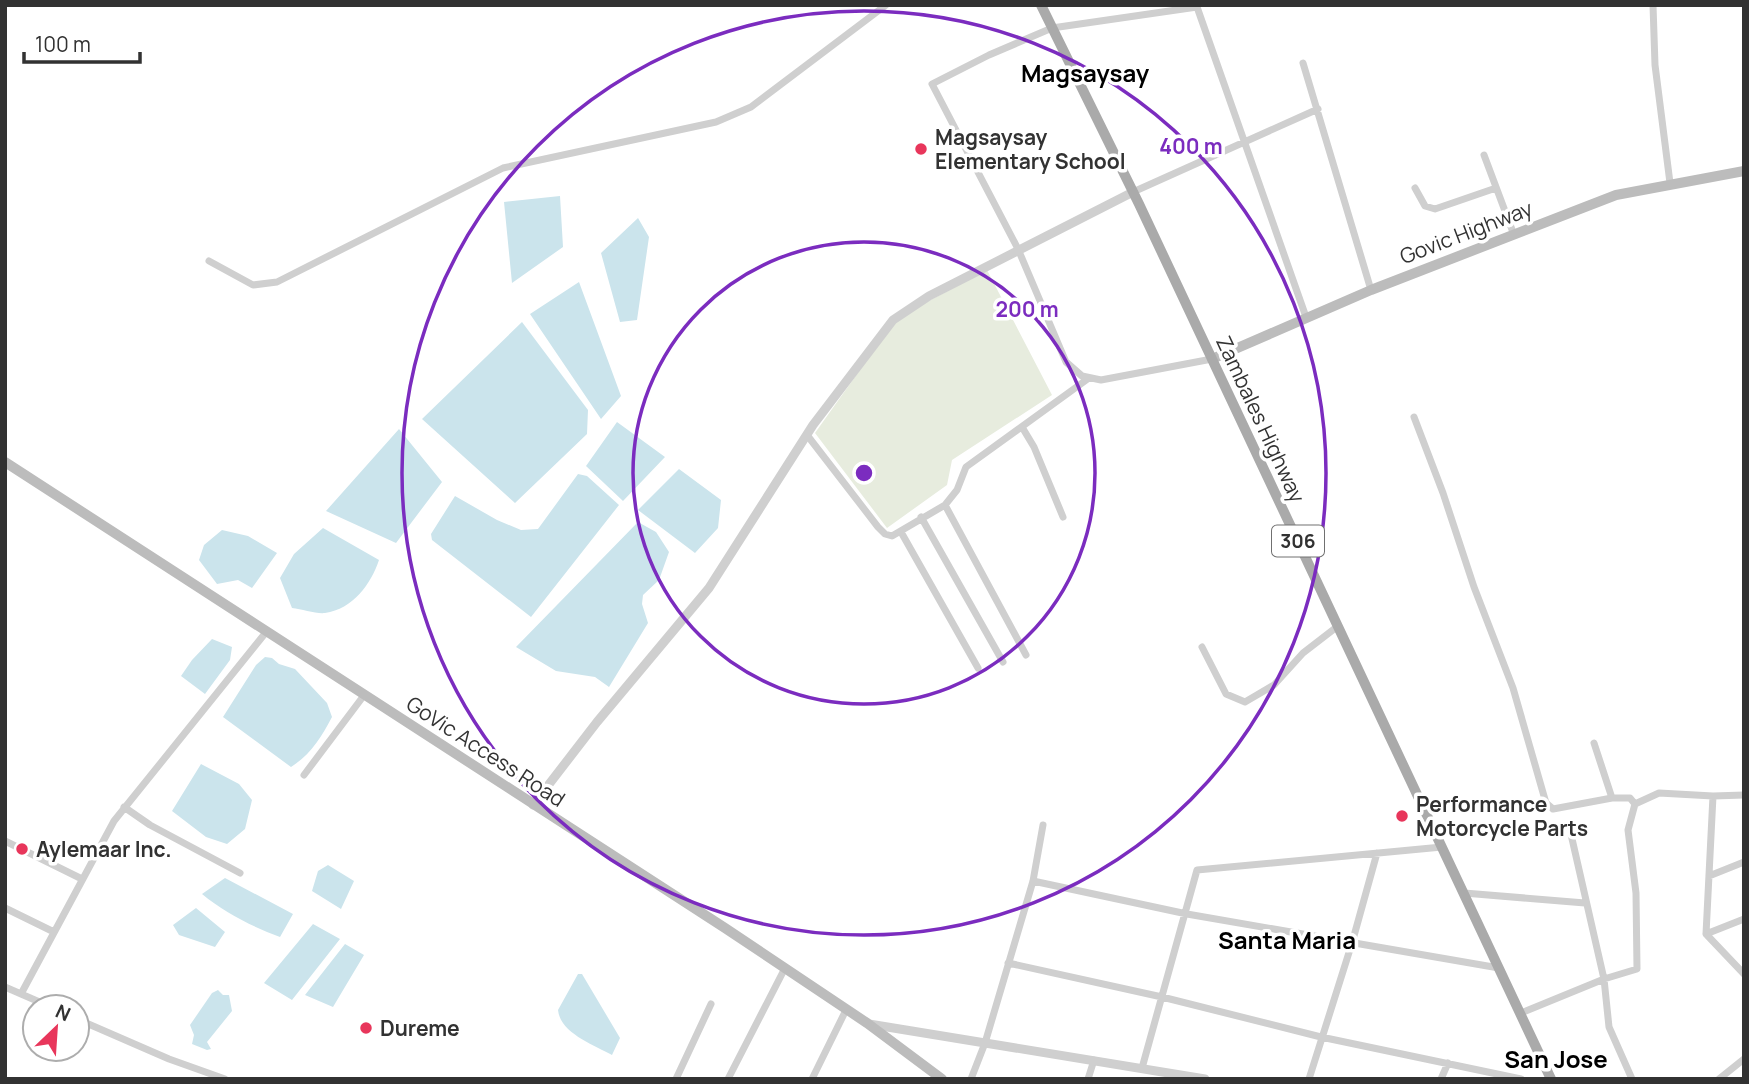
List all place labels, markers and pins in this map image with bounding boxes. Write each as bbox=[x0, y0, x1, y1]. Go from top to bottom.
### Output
place label: Magsaysay Elementary School bbox=[935, 123, 1126, 175]
marker: Magsaysay Elementary School bbox=[913, 141, 929, 157]
centre of rings bbox=[852, 461, 876, 485]
place label: Performance Motorcycle Parts bbox=[1416, 790, 1588, 842]
marker: Performance Motorcycle Parts bbox=[1394, 808, 1410, 824]
place label: Aylemaar Inc. bbox=[36, 835, 172, 863]
marker: Aylemaar Inc. bbox=[14, 841, 30, 857]
place label: Dureme bbox=[380, 1014, 460, 1042]
marker: Dureme bbox=[358, 1020, 374, 1036]

